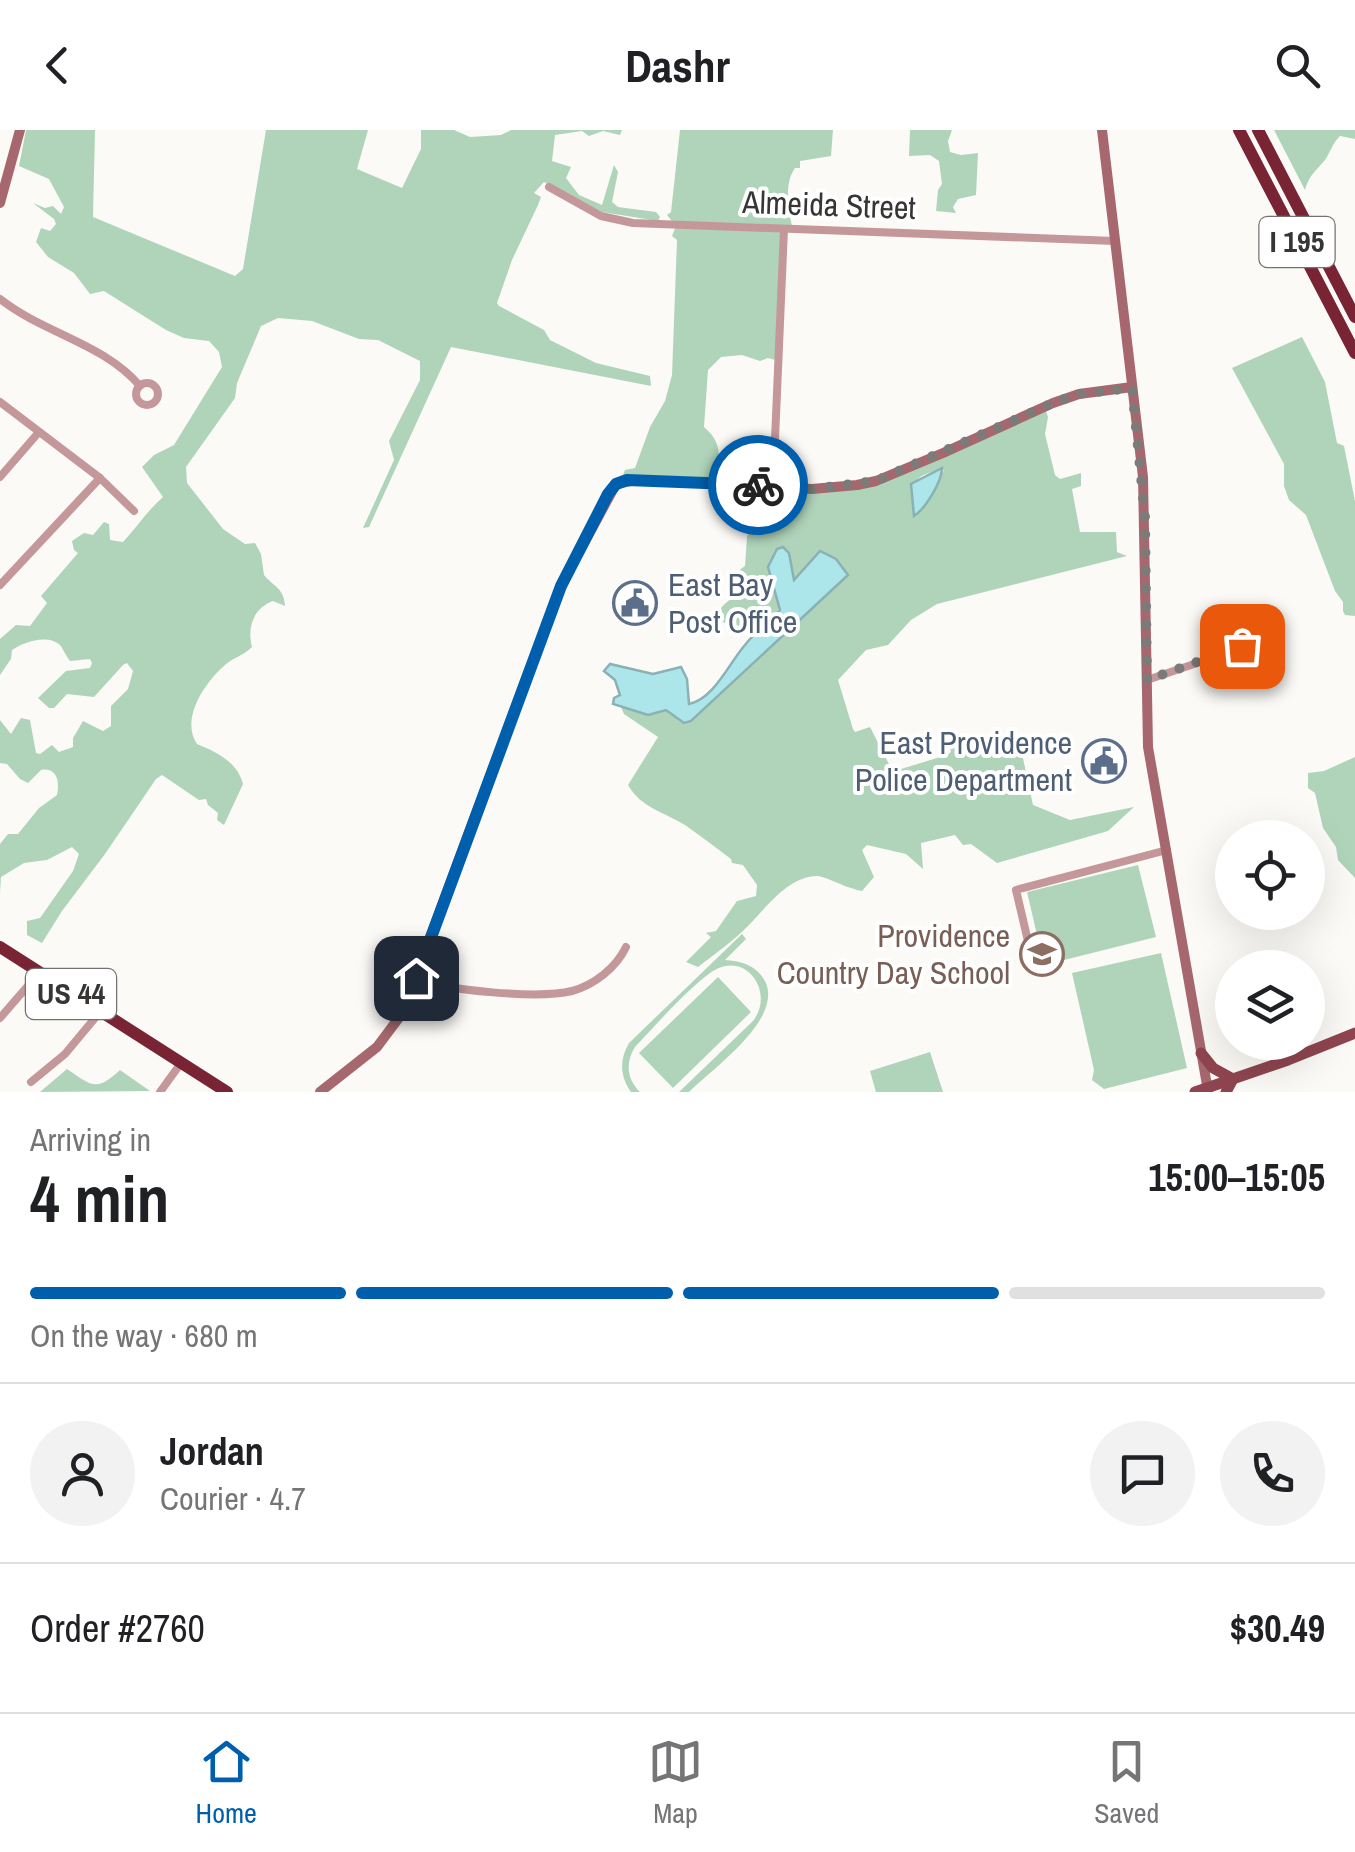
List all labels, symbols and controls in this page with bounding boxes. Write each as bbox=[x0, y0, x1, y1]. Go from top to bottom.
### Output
text: Dashr bbox=[625, 35, 730, 96]
icon: back bbox=[30, 38, 85, 93]
icon: search bbox=[1270, 38, 1325, 93]
street label: Almeida Street bbox=[741, 180, 917, 229]
road number: I 195 bbox=[1260, 217, 1334, 267]
courier bbox=[708, 435, 808, 535]
icon: bike bbox=[731, 458, 786, 513]
place label: East Bay Post Office bbox=[668, 563, 797, 643]
public building icon: East Bay Post Office bbox=[612, 580, 658, 626]
pin bbox=[1200, 604, 1285, 689]
icon: bag bbox=[1215, 619, 1270, 674]
place label: East Providence Police Department bbox=[855, 721, 1072, 801]
public building icon: East Providence Police Department bbox=[1081, 738, 1127, 784]
map controls bbox=[1215, 820, 1325, 1060]
button: locate bbox=[1215, 820, 1325, 930]
place label: Providence Country Day School bbox=[777, 914, 1010, 994]
school or university icon: Providence Country Day School bbox=[1019, 931, 1065, 977]
pin bbox=[374, 936, 459, 1021]
button: layers bbox=[1215, 950, 1325, 1060]
icon: home bbox=[389, 951, 444, 1006]
road number: US 44 bbox=[26, 969, 116, 1019]
text: Arriving in bbox=[30, 1118, 151, 1161]
text: 15:00–15:05 bbox=[1148, 1152, 1325, 1203]
text: 4 min bbox=[30, 1155, 169, 1242]
text: On the way · 680 m bbox=[30, 1314, 258, 1357]
button: person bbox=[30, 1421, 135, 1526]
button: chat bbox=[1090, 1421, 1195, 1526]
button: phone bbox=[1220, 1421, 1325, 1526]
text: Jordan bbox=[160, 1426, 264, 1477]
text: Courier · 4.7 bbox=[160, 1477, 306, 1520]
text: Order #2760 bbox=[30, 1603, 205, 1654]
text: $30.49 bbox=[1230, 1603, 1325, 1654]
tab: Home bbox=[196, 1734, 257, 1832]
tab: Map bbox=[648, 1734, 703, 1832]
tab: Saved bbox=[1094, 1734, 1159, 1832]

